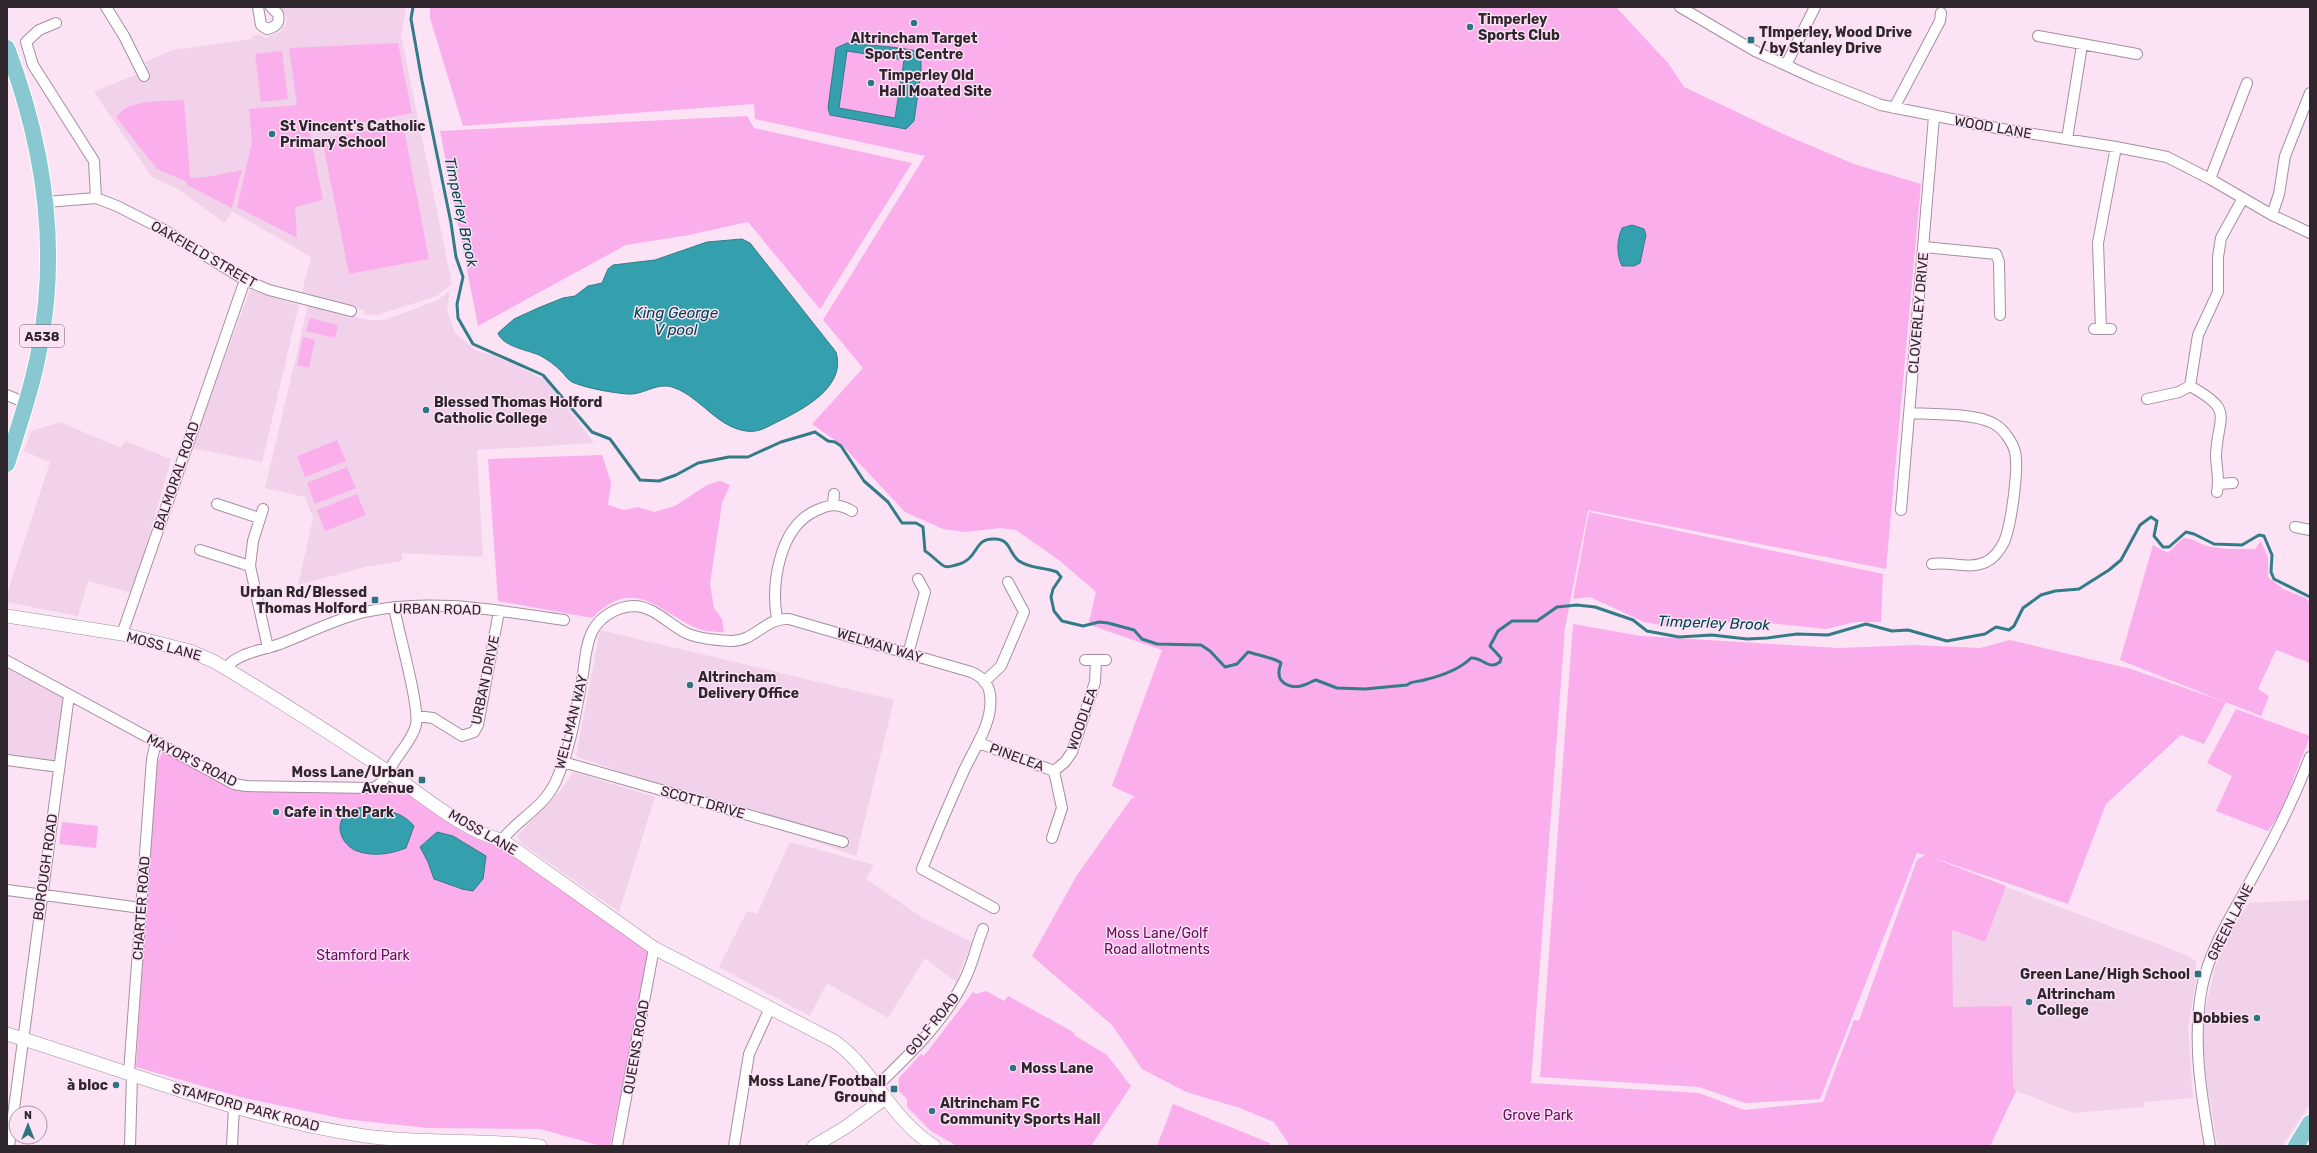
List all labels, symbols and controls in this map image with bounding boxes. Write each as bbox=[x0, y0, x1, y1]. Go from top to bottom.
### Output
place label: Timperley Sports Club bbox=[1478, 11, 1560, 44]
marker: Altrincham Target Sports Centre bbox=[909, 18, 919, 28]
marker: Timperley Sports Club bbox=[1465, 22, 1475, 32]
place label: TImperley, Wood Drive / by Stanley Drive bbox=[1759, 24, 1912, 57]
place label: Altrincham Target Sports Centre bbox=[851, 30, 978, 63]
marker: TImperley, Wood Drive / by Stanley Drive bbox=[1746, 35, 1756, 45]
place label: Timperley Old Hall Moated Site bbox=[879, 67, 992, 100]
marker: Timperley Old Hall Moated Site bbox=[866, 78, 876, 88]
street label: WOOD LANE bbox=[1953, 112, 2033, 143]
place label: St Vincent's Catholic Primary School bbox=[280, 118, 425, 151]
marker: St Vincent's Catholic Primary School bbox=[267, 129, 277, 139]
water label: Timperley Brook bbox=[441, 155, 482, 269]
street label: OAKFIELD STREET bbox=[148, 217, 260, 292]
street label: CLOVERLEY DRIVE bbox=[1905, 252, 1932, 374]
water label: King George V pool bbox=[634, 304, 719, 339]
road number: A538 bbox=[20, 325, 64, 347]
place label: Blessed Thomas Holford Catholic College bbox=[434, 394, 602, 427]
marker: Blessed Thomas Holford Catholic College bbox=[421, 405, 431, 415]
street label: BALMORAL ROAD bbox=[150, 419, 203, 533]
place label: Urban Rd/Blessed Thomas Holford bbox=[240, 584, 367, 617]
marker: Urban Rd/Blessed Thomas Holford bbox=[370, 595, 380, 605]
street label: URBAN ROAD bbox=[393, 600, 481, 619]
water label: Timperley Brook bbox=[1658, 612, 1771, 634]
street label: WELMAN WAY bbox=[835, 624, 925, 667]
street label: MOSS LANE bbox=[125, 628, 203, 665]
street label: URBAN DRIVE bbox=[468, 634, 503, 726]
place label: Altrincham Delivery Office bbox=[698, 669, 799, 702]
street label: WELLMAN WAY bbox=[551, 673, 591, 771]
marker: Altrincham Delivery Office bbox=[685, 680, 695, 690]
street label: WOODLEA bbox=[1064, 685, 1101, 753]
street label: MAYOR'S ROAD bbox=[144, 730, 240, 791]
street label: PINELEA bbox=[987, 740, 1047, 775]
place label: Moss Lane/Urban Avenue bbox=[292, 764, 414, 797]
marker: Moss Lane/Urban Avenue bbox=[417, 775, 427, 785]
street label: SCOTT DRIVE bbox=[659, 782, 747, 823]
place label: Cafe in the Park bbox=[284, 804, 395, 821]
street label: MOSS LANE bbox=[445, 806, 520, 859]
marker: Cafe in the Park bbox=[271, 807, 281, 817]
street label: BOROUGH ROAD bbox=[30, 813, 61, 922]
street label: CHARTER ROAD bbox=[129, 855, 154, 961]
street label: GREEN LANE bbox=[2204, 881, 2257, 964]
park label: Moss Lane/Golf Road allotments bbox=[1104, 925, 1210, 958]
park label: Stamford Park bbox=[316, 947, 411, 964]
place label: Green Lane/High School bbox=[2020, 966, 2190, 983]
marker: Green Lane/High School bbox=[2193, 969, 2203, 979]
place label: Altrincham College bbox=[2037, 986, 2116, 1019]
street label: GOLF ROAD bbox=[902, 990, 963, 1059]
marker: Altrincham College bbox=[2024, 997, 2034, 1007]
street label: QUEENS ROAD bbox=[620, 999, 653, 1096]
place label: Dobbies bbox=[2193, 1010, 2249, 1027]
marker: Dobbies bbox=[2252, 1013, 2262, 1023]
place label: Moss Lane bbox=[1021, 1060, 1094, 1077]
marker: Moss Lane bbox=[1008, 1063, 1018, 1073]
place label: Moss Lane/Football Ground bbox=[748, 1073, 886, 1106]
place label: à bloc bbox=[67, 1077, 108, 1094]
marker: à bloc bbox=[111, 1080, 121, 1090]
street label: STAMFORD PARK ROAD bbox=[170, 1080, 322, 1135]
marker: Moss Lane/Football Ground bbox=[889, 1084, 899, 1094]
place label: Altrincham FC Community Sports Hall bbox=[940, 1095, 1101, 1128]
north arrow bbox=[8, 1105, 48, 1145]
marker: Altrincham FC Community Sports Hall bbox=[927, 1106, 937, 1116]
park label: Grove Park bbox=[1503, 1107, 1574, 1124]
text: N bbox=[24, 1109, 32, 1122]

